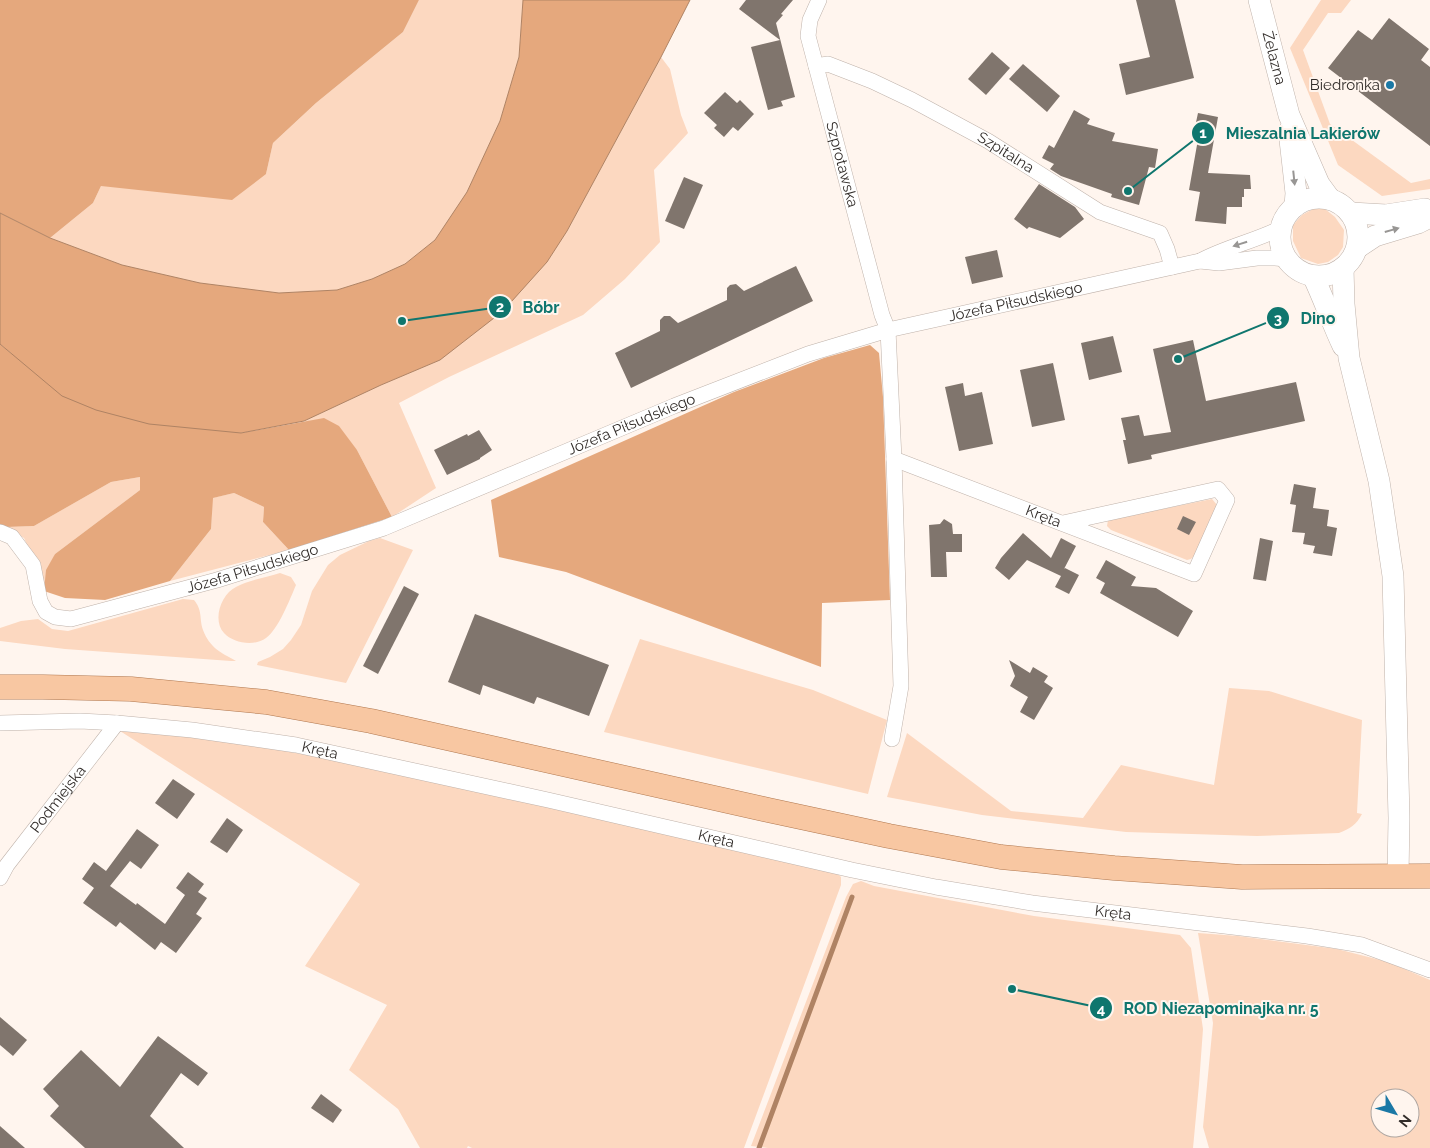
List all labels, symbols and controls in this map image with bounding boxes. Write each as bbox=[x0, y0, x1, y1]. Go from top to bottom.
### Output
street label: Żelazna bbox=[1259, 29, 1290, 87]
place label: Biedronka bbox=[1310, 76, 1380, 94]
marker: Biedronka bbox=[1384, 79, 1396, 91]
callout: Mieszalnia Lakierów bbox=[1191, 118, 1390, 149]
street label: Szprotawska bbox=[822, 120, 862, 209]
text: 1 bbox=[1199, 124, 1207, 142]
text: Mieszalnia Lakierów bbox=[1226, 124, 1381, 143]
street label: Szpitalna bbox=[974, 128, 1037, 177]
one-way arrow bbox=[1290, 170, 1298, 186]
one-way arrow bbox=[1385, 226, 1400, 234]
one-way arrow bbox=[1233, 241, 1248, 248]
street label: Józefa Piłsudskiego bbox=[947, 278, 1084, 325]
callout: Bóbr bbox=[488, 292, 570, 323]
text: 2 bbox=[496, 298, 504, 316]
text: Bóbr bbox=[523, 298, 559, 317]
callout: Dino bbox=[1266, 303, 1346, 334]
text: Dino bbox=[1301, 309, 1336, 328]
text: 3 bbox=[1274, 310, 1282, 328]
street label: Józefa Piłsudskiego bbox=[565, 390, 698, 459]
street label: Kręta bbox=[1023, 501, 1064, 531]
street label: Józefa Piłsudskiego bbox=[185, 540, 321, 597]
street label: Kręta bbox=[300, 738, 340, 763]
street label: Podmiejska bbox=[26, 762, 90, 836]
street label: Kręta bbox=[696, 826, 736, 852]
street label: Kręta bbox=[1094, 902, 1132, 924]
callout: ROD Niezapominajka nr. 5 bbox=[1088, 993, 1328, 1024]
text: ROD Niezapominajka nr. 5 bbox=[1123, 999, 1319, 1018]
text: 4 bbox=[1097, 1000, 1106, 1018]
north arrow bbox=[1370, 1088, 1420, 1138]
text: N bbox=[1396, 1112, 1415, 1130]

